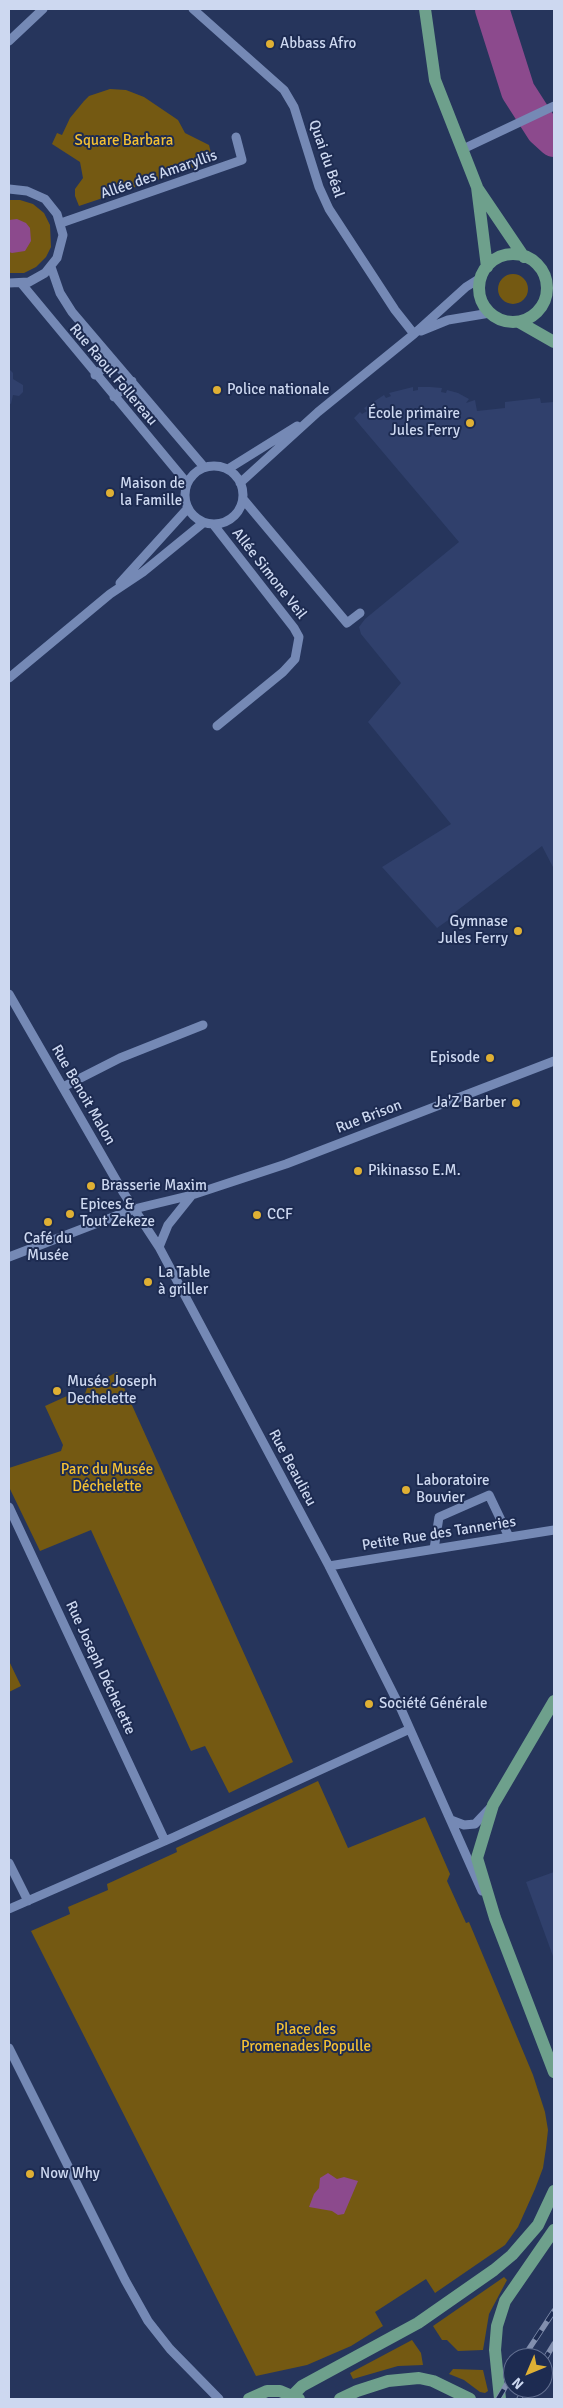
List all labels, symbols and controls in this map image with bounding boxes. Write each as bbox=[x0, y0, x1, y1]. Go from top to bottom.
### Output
place label: Abbass Afro bbox=[280, 35, 356, 53]
marker: Abbass Afro bbox=[264, 38, 276, 50]
street label: Quai du Béal bbox=[304, 118, 348, 200]
park label: Square Barbara bbox=[75, 132, 173, 150]
street label: Allée des Amaryllis bbox=[98, 147, 220, 203]
street label: Rue Raoul Follereau bbox=[65, 320, 161, 430]
place label: Police nationale bbox=[227, 381, 329, 399]
marker: Police nationale bbox=[211, 384, 223, 396]
place label: École primaire Jules Ferry bbox=[368, 405, 460, 440]
marker: École primaire Jules Ferry bbox=[464, 417, 476, 429]
place label: Maison de la Famille bbox=[120, 475, 185, 510]
marker: Maison de la Famille bbox=[104, 487, 116, 499]
street label: Allée Simone Veil bbox=[228, 525, 310, 623]
place label: Gymnase Jules Ferry bbox=[438, 913, 508, 948]
marker: Gymnase Jules Ferry bbox=[512, 925, 524, 937]
street label: Rue Benoit Malon bbox=[47, 1042, 119, 1148]
place label: Episode bbox=[430, 1049, 480, 1067]
marker: Episode bbox=[484, 1052, 496, 1064]
place label: Ja'Z Barber bbox=[434, 1094, 506, 1112]
street label: Rue Brison bbox=[334, 1096, 404, 1138]
marker: Ja'Z Barber bbox=[510, 1097, 522, 1109]
place label: Pikinasso E.M. bbox=[368, 1162, 461, 1180]
marker: Pikinasso E.M. bbox=[352, 1165, 364, 1177]
place label: Brasserie Maxim bbox=[101, 1177, 207, 1195]
marker: Brasserie Maxim bbox=[85, 1180, 97, 1192]
place label: Epices & Tout Zekeze bbox=[80, 1196, 155, 1231]
place label: CCF bbox=[267, 1206, 293, 1224]
marker: Epices & Tout Zekeze bbox=[64, 1208, 76, 1220]
marker: CCF bbox=[251, 1209, 263, 1221]
marker: Café du Musée bbox=[42, 1216, 54, 1228]
place label: Café du Musée bbox=[24, 1230, 72, 1265]
place label: La Table à griller bbox=[158, 1264, 210, 1299]
marker: La Table à griller bbox=[142, 1276, 154, 1288]
place label: Musée Joseph Dechelette bbox=[67, 1373, 157, 1408]
marker: Musée Joseph Dechelette bbox=[51, 1385, 63, 1397]
street label: Rue Beaulieu bbox=[264, 1427, 320, 1509]
park label: Parc du Musée Déchelette bbox=[61, 1461, 153, 1496]
place label: Laboratoire Bouvier bbox=[416, 1472, 490, 1507]
marker: Laboratoire Bouvier bbox=[400, 1484, 412, 1496]
street label: Petite Rue des Tanneries bbox=[361, 1513, 517, 1555]
street label: Rue Joseph Déchelette bbox=[61, 1598, 139, 1738]
place label: Société Générale bbox=[379, 1695, 487, 1713]
marker: Société Générale bbox=[363, 1698, 375, 1710]
park label: Place des Promenades Populle bbox=[241, 2021, 371, 2056]
place label: Now Why bbox=[40, 2165, 100, 2183]
marker: Now Why bbox=[24, 2168, 36, 2180]
north arrow bbox=[503, 2348, 553, 2398]
text: N bbox=[508, 2374, 527, 2393]

